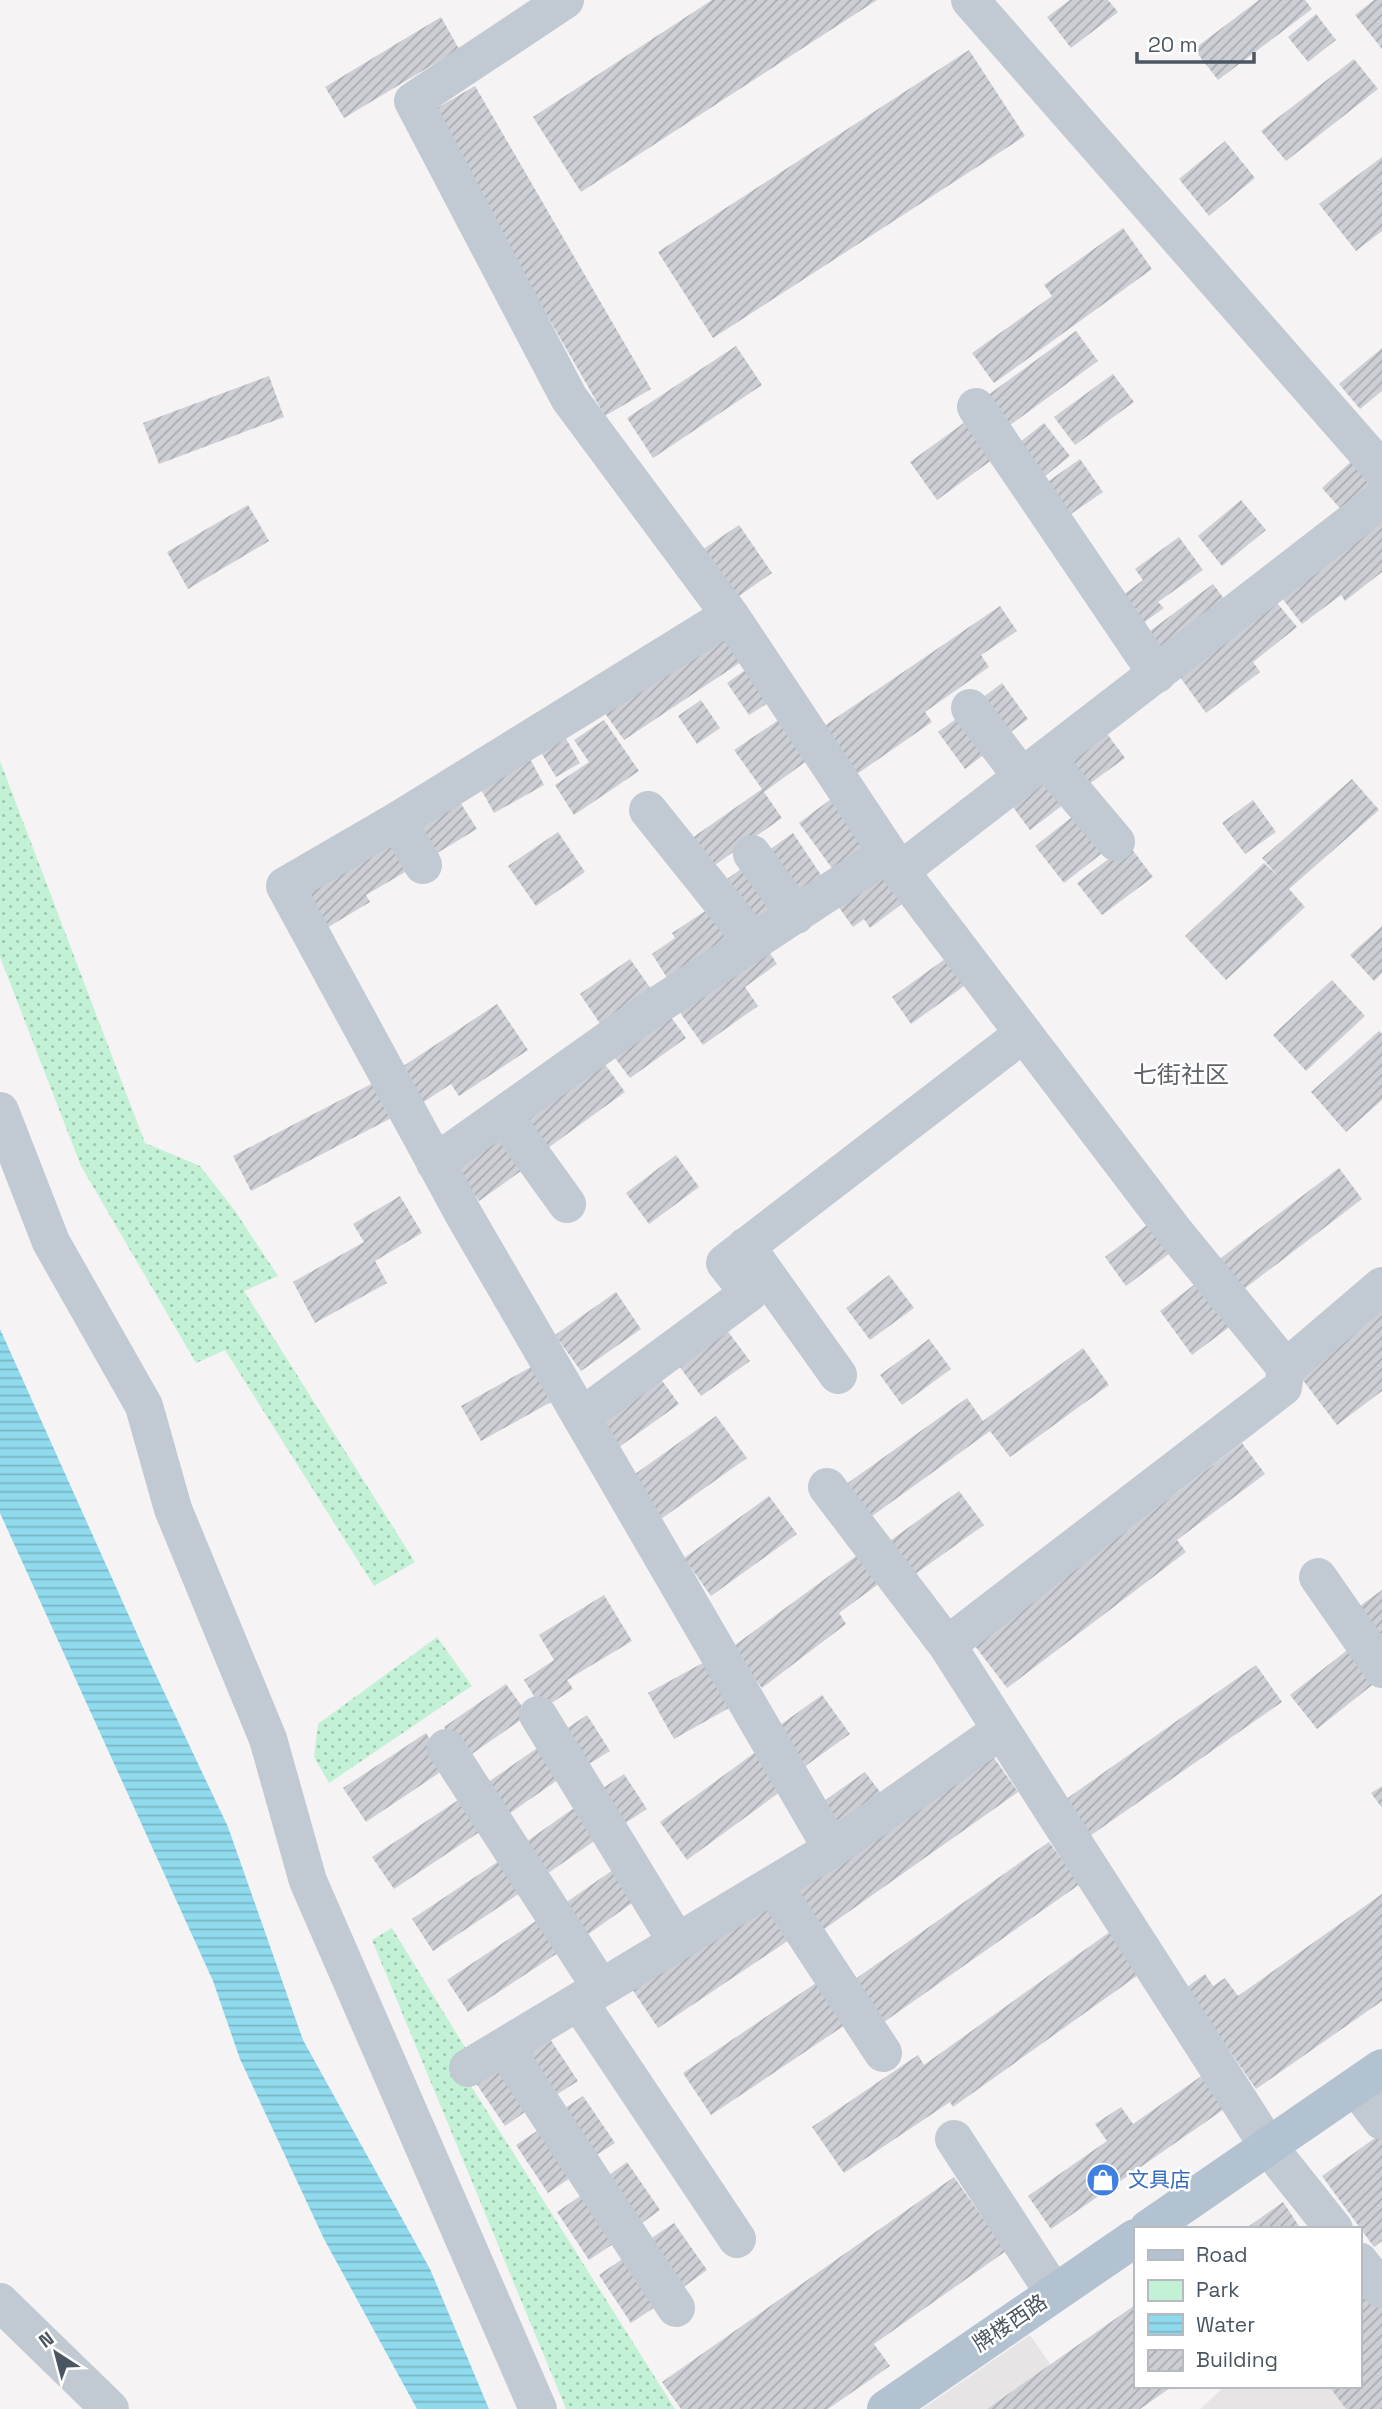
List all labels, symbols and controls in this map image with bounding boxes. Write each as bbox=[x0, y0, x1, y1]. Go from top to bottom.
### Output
scale bar bbox=[1137, 21, 1254, 65]
text: 20 m bbox=[1148, 31, 1198, 58]
district label: 七街社区 bbox=[1133, 1059, 1229, 1090]
shop icon: 文具店 bbox=[1084, 2161, 1122, 2199]
place label: 文具店 bbox=[1128, 2166, 1191, 2193]
legend bbox=[1134, 2227, 1361, 2388]
text: Road bbox=[1196, 2241, 1248, 2268]
text: Park bbox=[1196, 2276, 1240, 2303]
street label: 牌楼西路 bbox=[967, 2288, 1052, 2357]
text: Water bbox=[1196, 2311, 1255, 2338]
north arrow bbox=[21, 2318, 91, 2388]
text: N bbox=[34, 2326, 59, 2354]
text: Building bbox=[1196, 2346, 1278, 2373]

